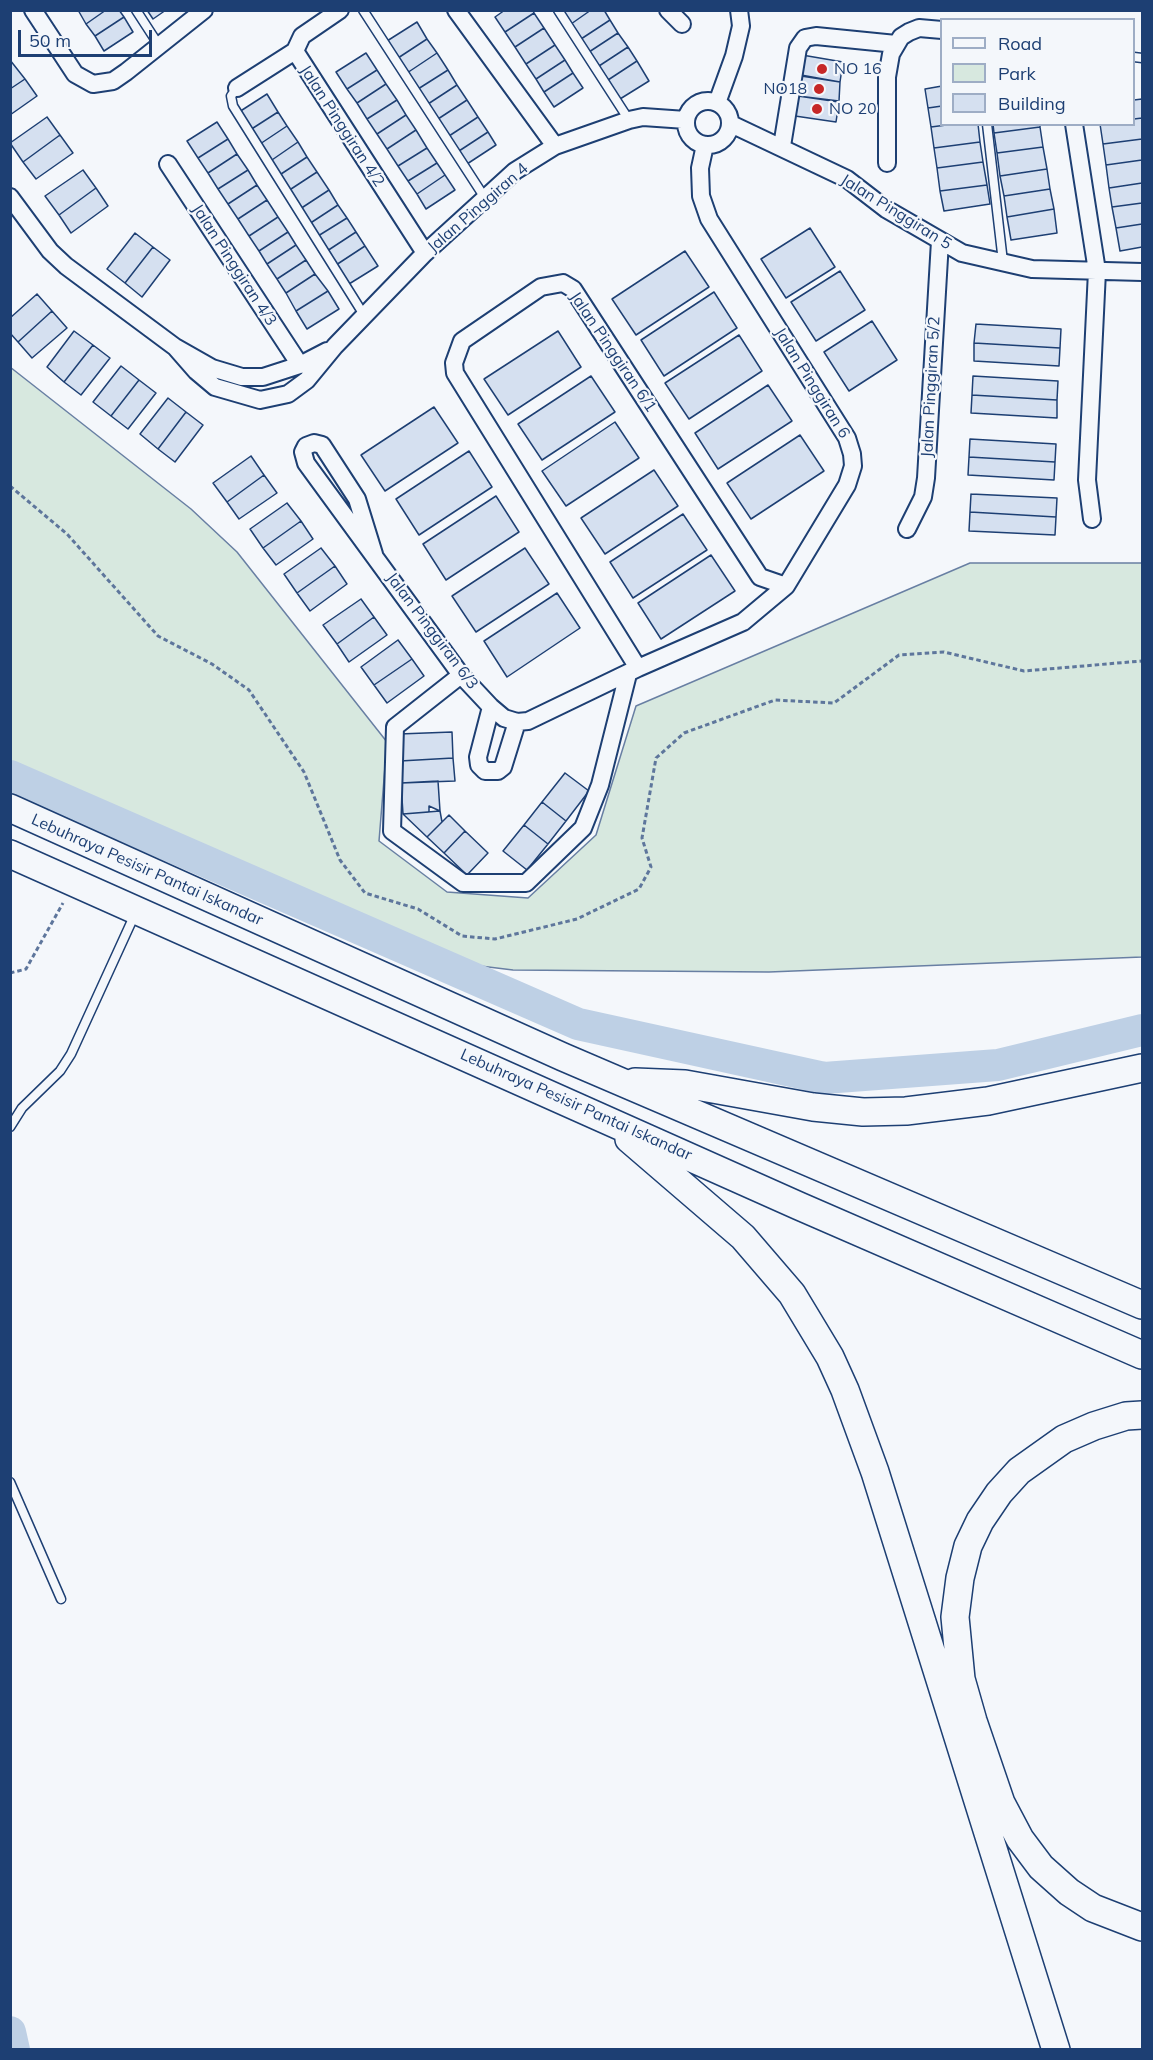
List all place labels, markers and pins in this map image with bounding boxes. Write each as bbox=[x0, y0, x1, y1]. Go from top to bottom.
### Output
place label: NO 16 bbox=[834, 59, 882, 79]
marker: NO 16 bbox=[815, 62, 829, 76]
place label: NO18 bbox=[763, 79, 807, 99]
marker: NO18 bbox=[812, 82, 826, 96]
place label: NO 20 bbox=[829, 99, 877, 119]
marker: NO 20 bbox=[810, 102, 824, 116]

